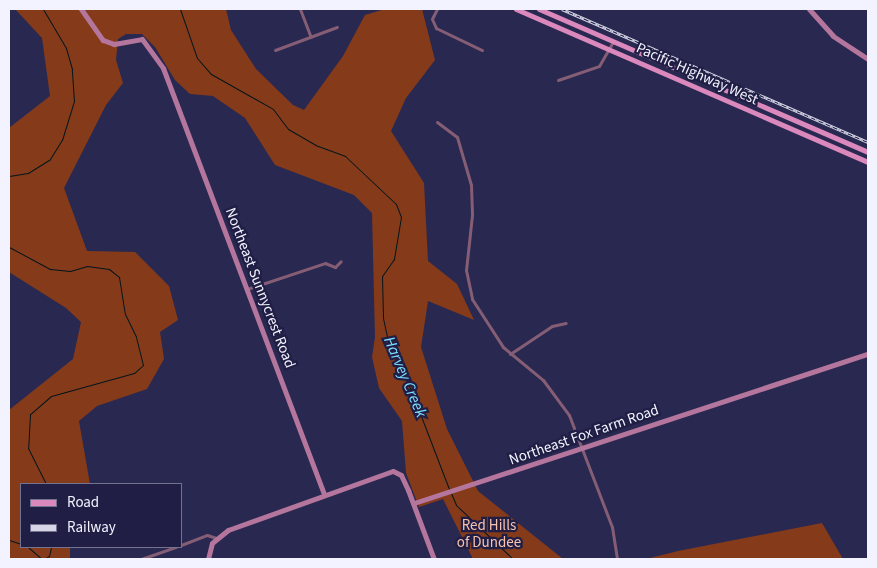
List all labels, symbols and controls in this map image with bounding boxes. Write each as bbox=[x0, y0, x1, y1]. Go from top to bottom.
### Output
street label: Pacific Highway West bbox=[633, 39, 761, 109]
street label: Northeast Sunnycrest Road bbox=[221, 205, 299, 371]
water label: Harvey Creek bbox=[379, 334, 431, 420]
street label: Northeast Fox Farm Road bbox=[507, 401, 661, 469]
legend bbox=[20, 483, 182, 548]
text: Road bbox=[67, 492, 99, 513]
park label: Red Hills of Dundee bbox=[457, 516, 521, 551]
text: Railway bbox=[67, 517, 116, 538]

